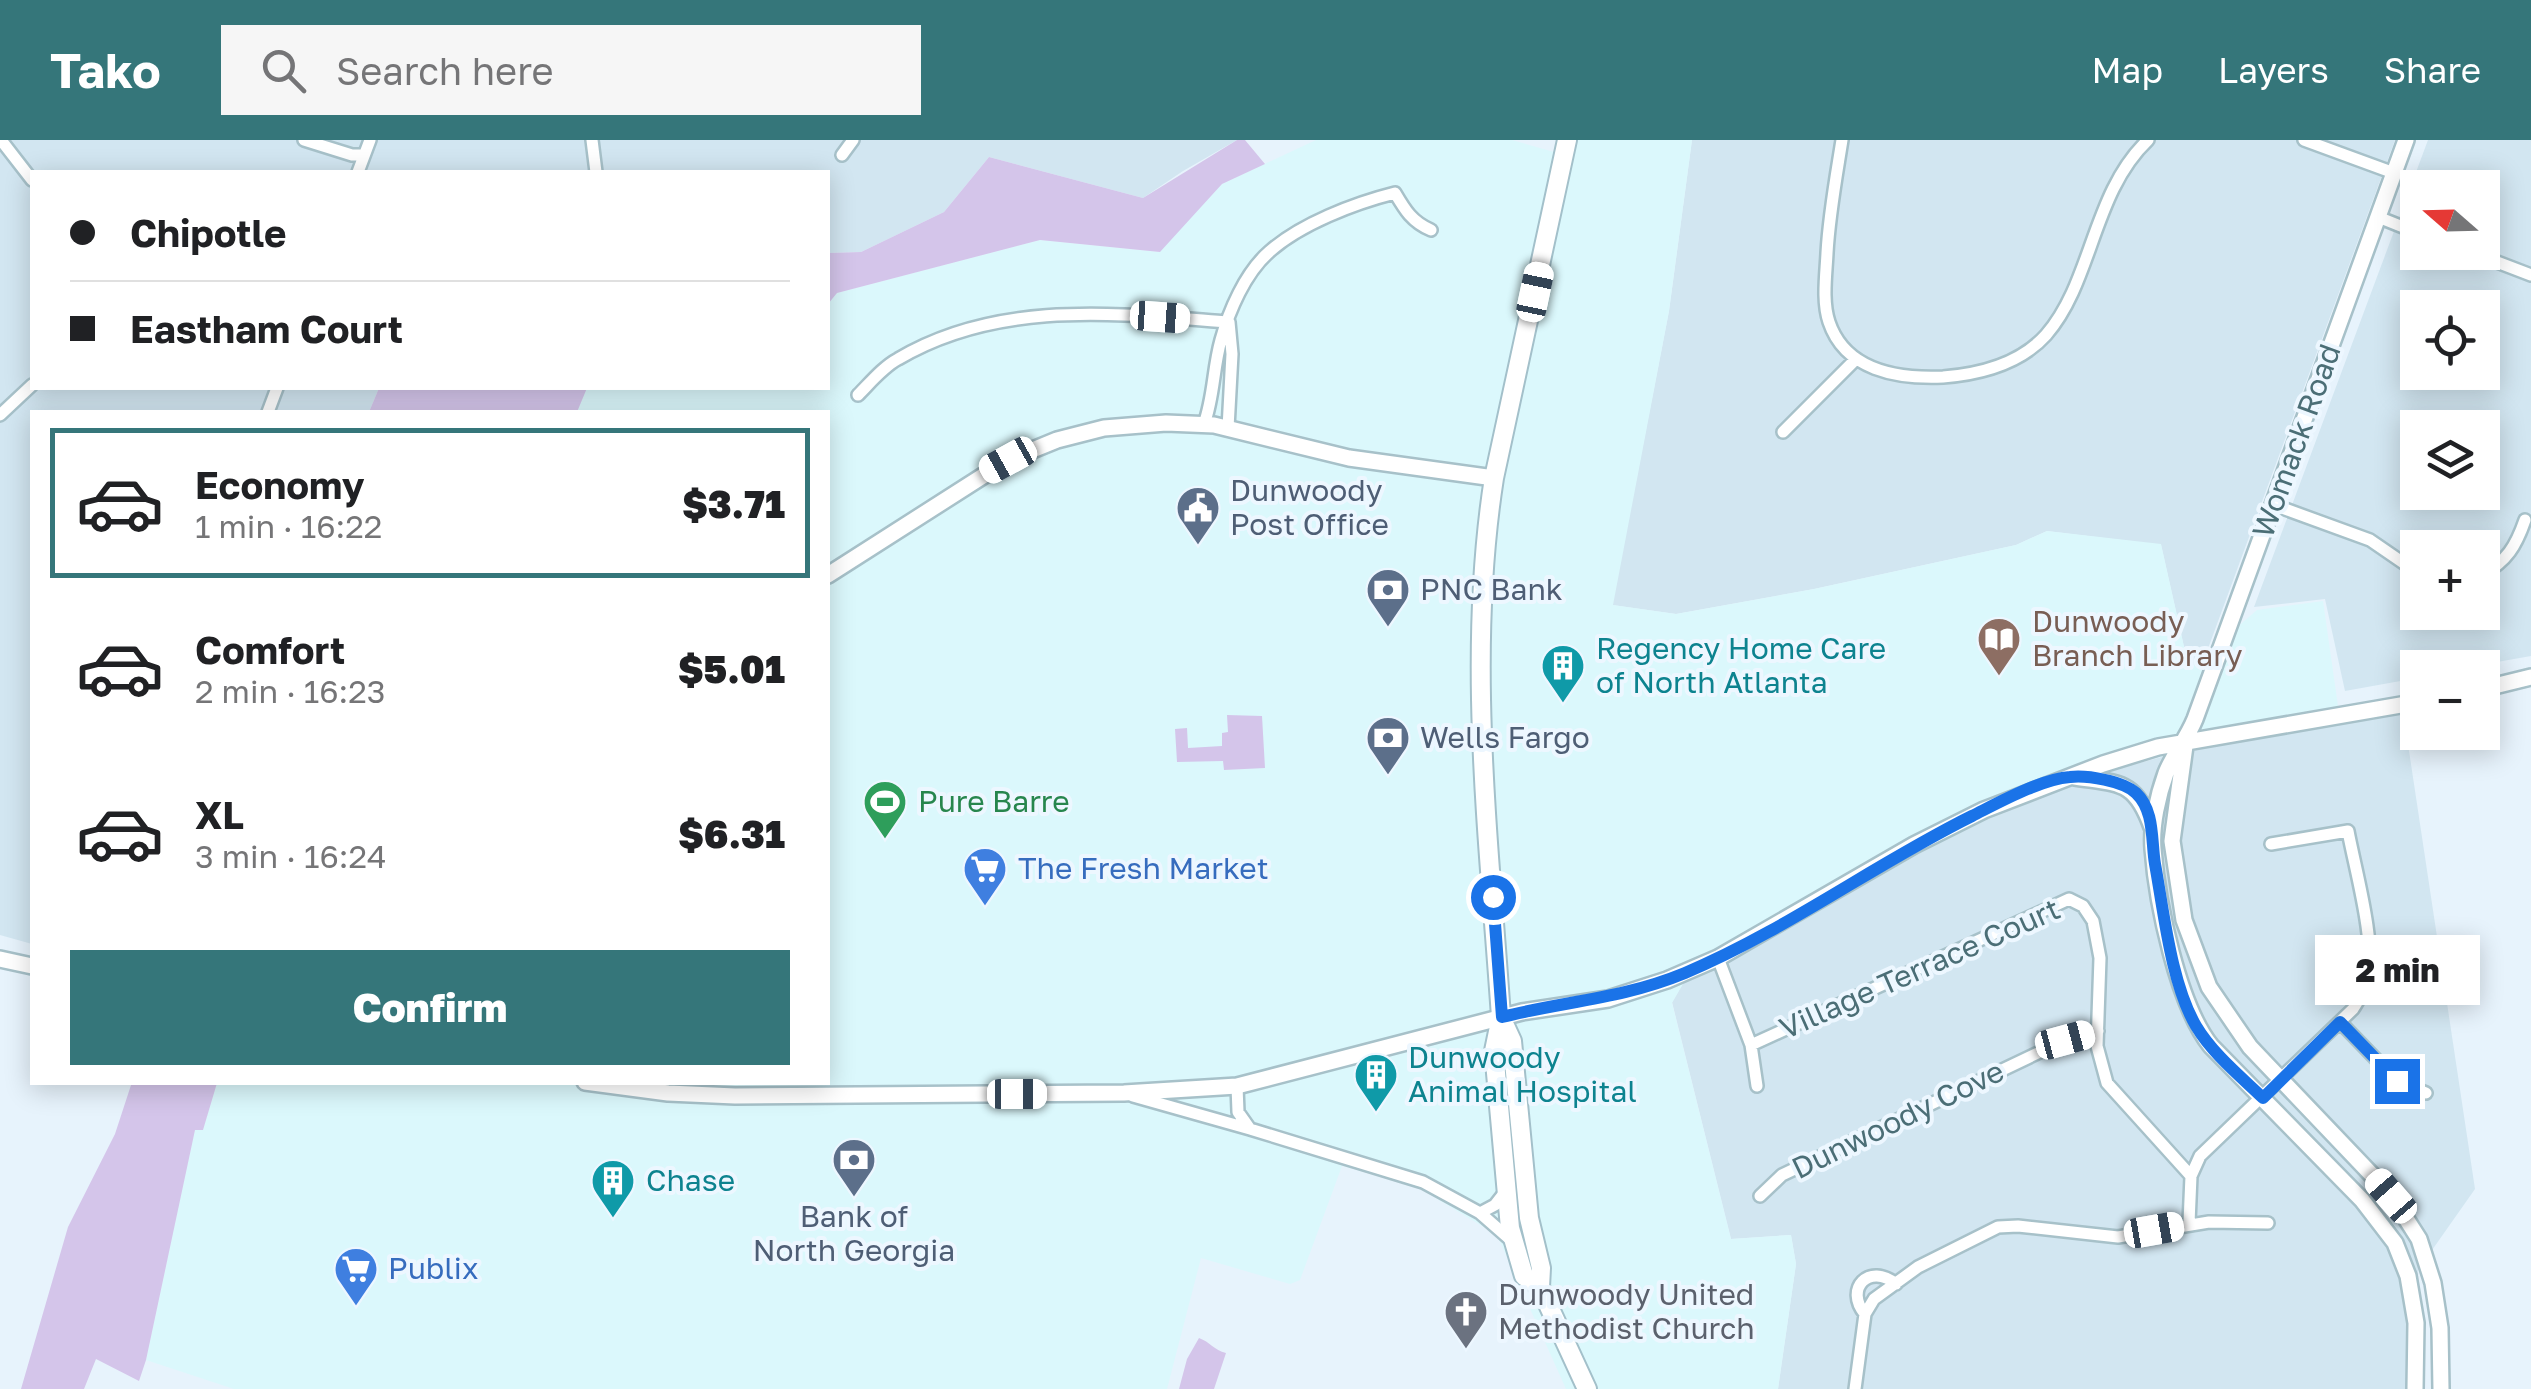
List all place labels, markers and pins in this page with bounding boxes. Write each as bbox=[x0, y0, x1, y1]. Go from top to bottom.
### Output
place label: Dunwoody Post Office bbox=[1230, 472, 1389, 542]
public building icon: Dunwoody Post Office bbox=[1175, 485, 1221, 546]
bank icon: PNC Bank bbox=[1365, 567, 1411, 628]
place label: PNC Bank bbox=[1420, 571, 1563, 607]
place label: Dunwoody Branch Library bbox=[2032, 603, 2243, 673]
library icon: Dunwoody Branch Library bbox=[1976, 616, 2022, 677]
place label: Regency Home Care of North Atlanta bbox=[1596, 630, 1886, 700]
building icon: Regency Home Care of North Atlanta bbox=[1540, 643, 1586, 704]
bank icon: Wells Fargo bbox=[1365, 715, 1411, 776]
place label: Wells Fargo bbox=[1420, 719, 1590, 755]
sports icon: Pure Barre bbox=[862, 779, 908, 840]
place label: Pure Barre bbox=[918, 783, 1070, 819]
supermarket icon: The Fresh Market bbox=[962, 846, 1008, 907]
place label: The Fresh Market bbox=[1018, 850, 1269, 886]
place label: Dunwoody Animal Hospital bbox=[1408, 1039, 1637, 1109]
building icon: Dunwoody Animal Hospital bbox=[1353, 1052, 1399, 1113]
bank icon: Bank of North Georgia bbox=[831, 1137, 877, 1198]
building icon: Chase bbox=[590, 1158, 636, 1219]
place label: Chase bbox=[646, 1162, 735, 1198]
place label: Bank of North Georgia bbox=[753, 1198, 955, 1268]
supermarket icon: Publix bbox=[333, 1246, 379, 1307]
place label: Publix bbox=[388, 1250, 478, 1286]
place label: Dunwoody United Methodist Church bbox=[1498, 1276, 1755, 1346]
church icon: Dunwoody United Methodist Church bbox=[1443, 1289, 1489, 1350]

